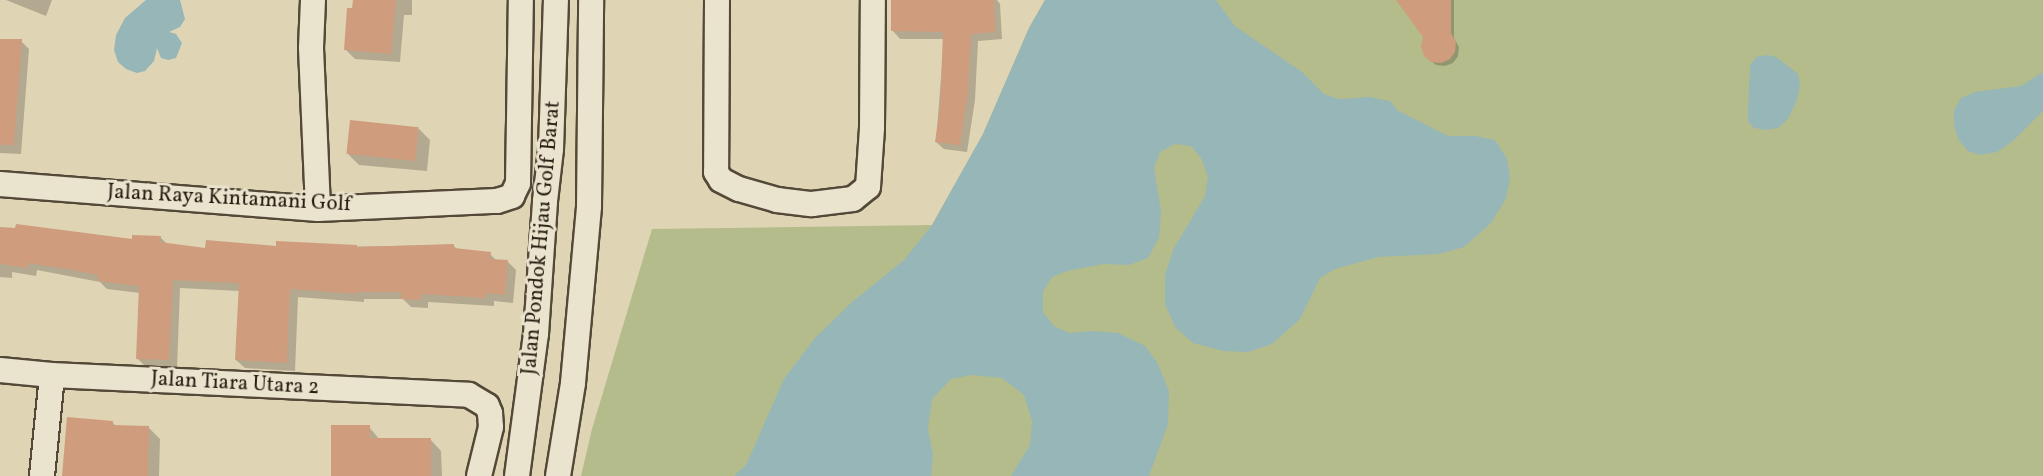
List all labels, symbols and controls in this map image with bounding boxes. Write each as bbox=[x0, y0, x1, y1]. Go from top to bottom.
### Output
street label: Jalan Pondok Hijau Golf Barat bbox=[518, 101, 566, 375]
street label: Jalan Raya Kintamani Golf bbox=[107, 180, 351, 218]
street label: Jalan Tiara Utara 2 bbox=[150, 367, 320, 401]

